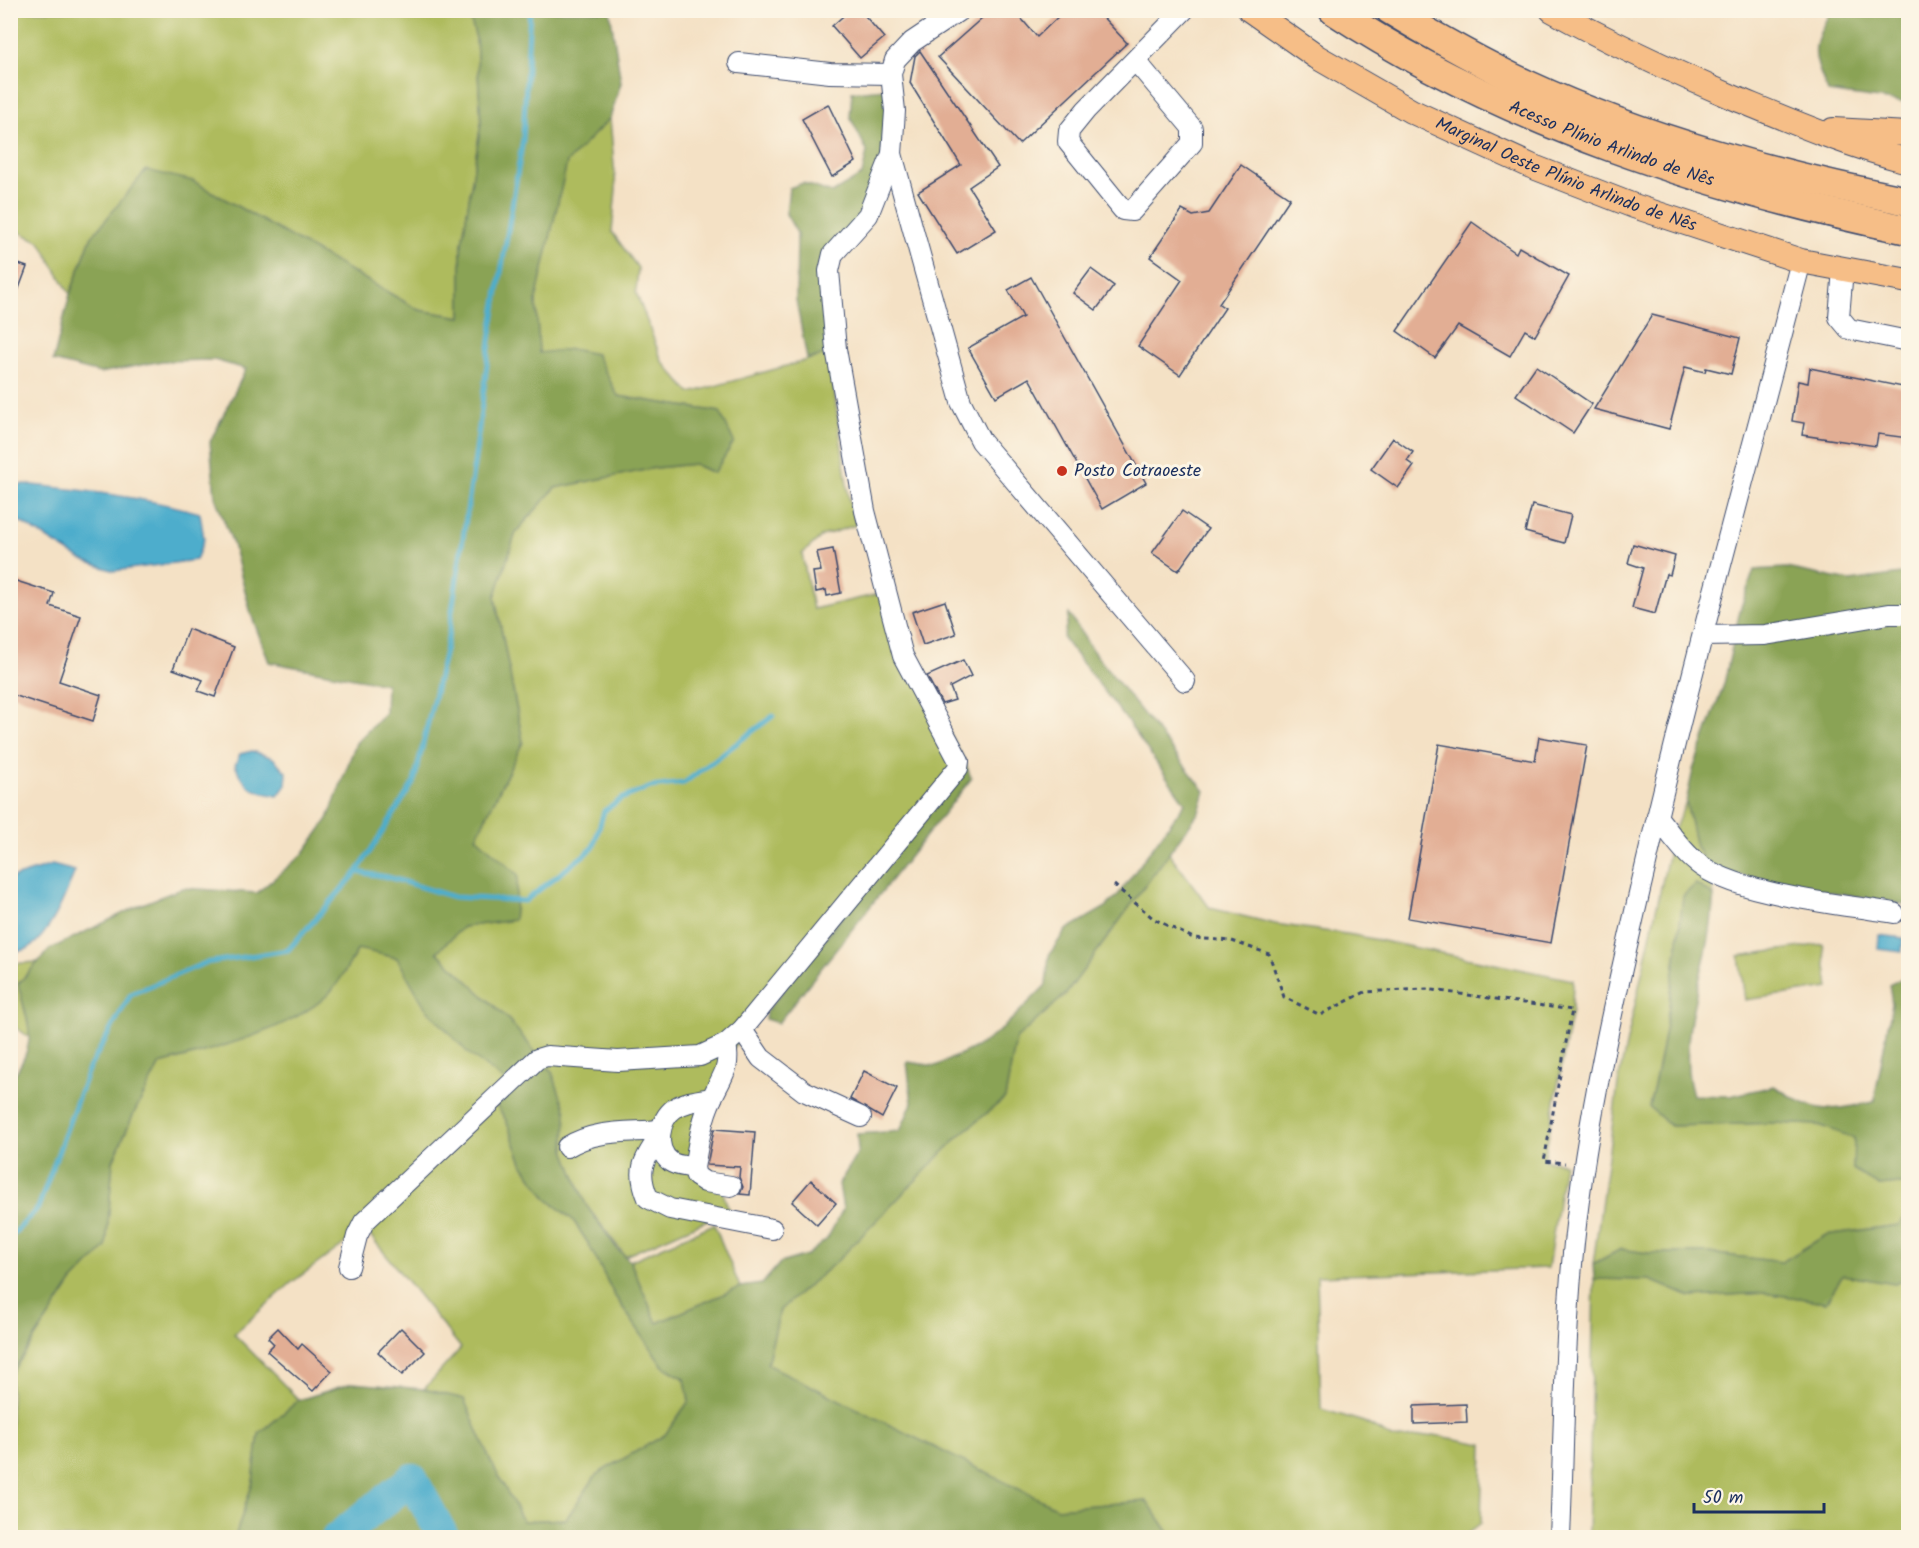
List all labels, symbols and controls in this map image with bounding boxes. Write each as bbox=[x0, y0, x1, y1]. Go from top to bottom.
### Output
street label: Acesso Plínio Arlindo de Nês bbox=[1504, 93, 1718, 195]
street label: Marginal Oeste Plínio Arlindo de Nês bbox=[1430, 109, 1701, 240]
place label: Posto Cotraoeste bbox=[1074, 457, 1201, 486]
marker: Posto Cotraoeste bbox=[1055, 464, 1069, 478]
scale bar bbox=[1694, 1476, 1824, 1514]
text: 50 m bbox=[1703, 1484, 1743, 1513]

